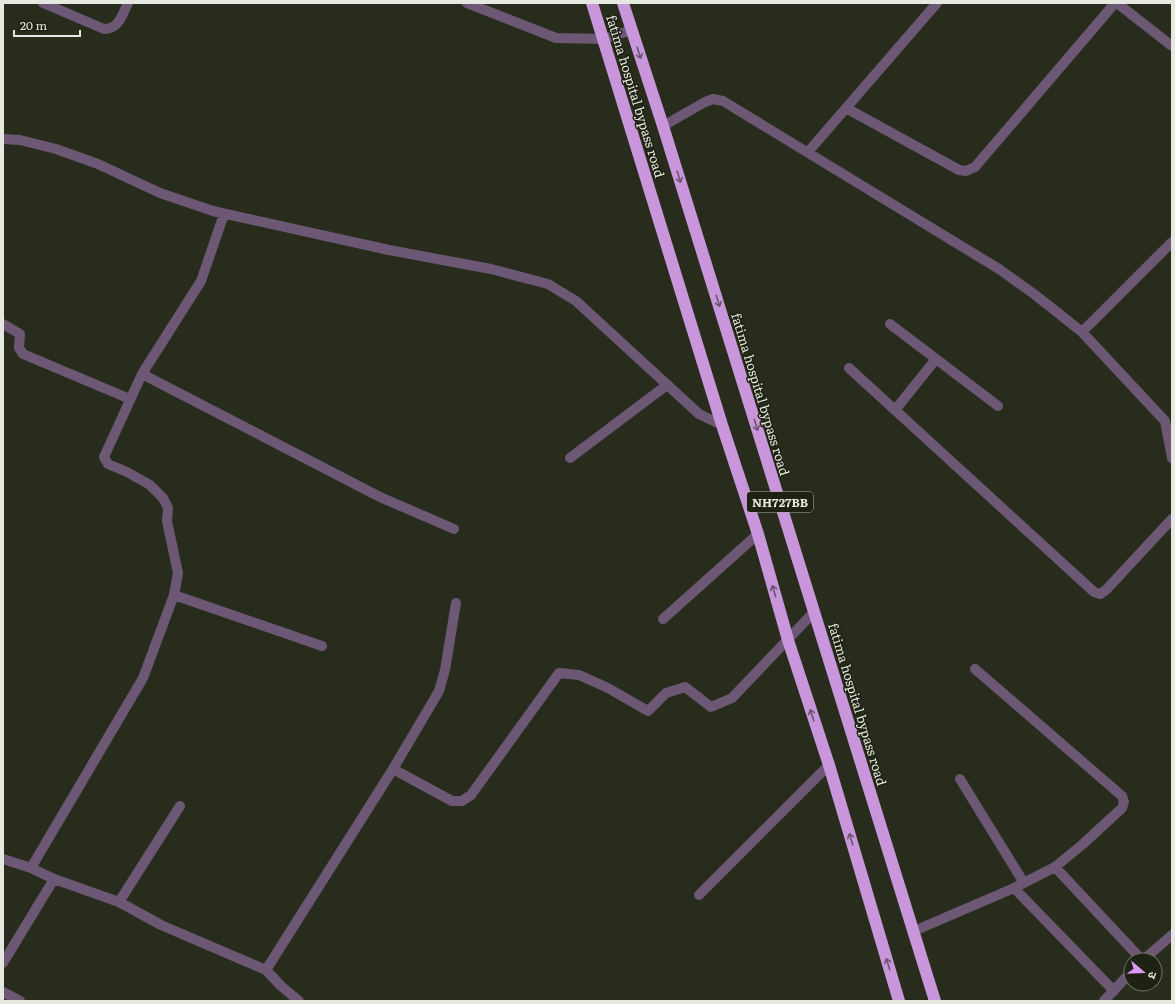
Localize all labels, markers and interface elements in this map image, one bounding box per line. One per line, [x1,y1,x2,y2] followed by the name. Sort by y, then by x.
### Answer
[14,12,80,38] scale bar
[602,12,670,180] street label: fatima hospital bypass road
[20,16,47,34] text: 20 m
[636,47,644,59] one-way arrow
[676,171,683,184] one-way arrow
[715,295,722,308] one-way arrow
[727,310,795,478] street label: fatima hospital bypass road
[753,419,761,431] one-way arrow
[747,492,813,512] road number: NH727BB
[770,584,777,597] one-way arrow
[824,620,892,788] street label: fatima hospital bypass road
[808,709,816,721] one-way arrow
[847,833,854,846] one-way arrow
[1123,952,1163,992] north arrow
[884,957,891,970] one-way arrow
[1145,970,1162,982] text: उ

